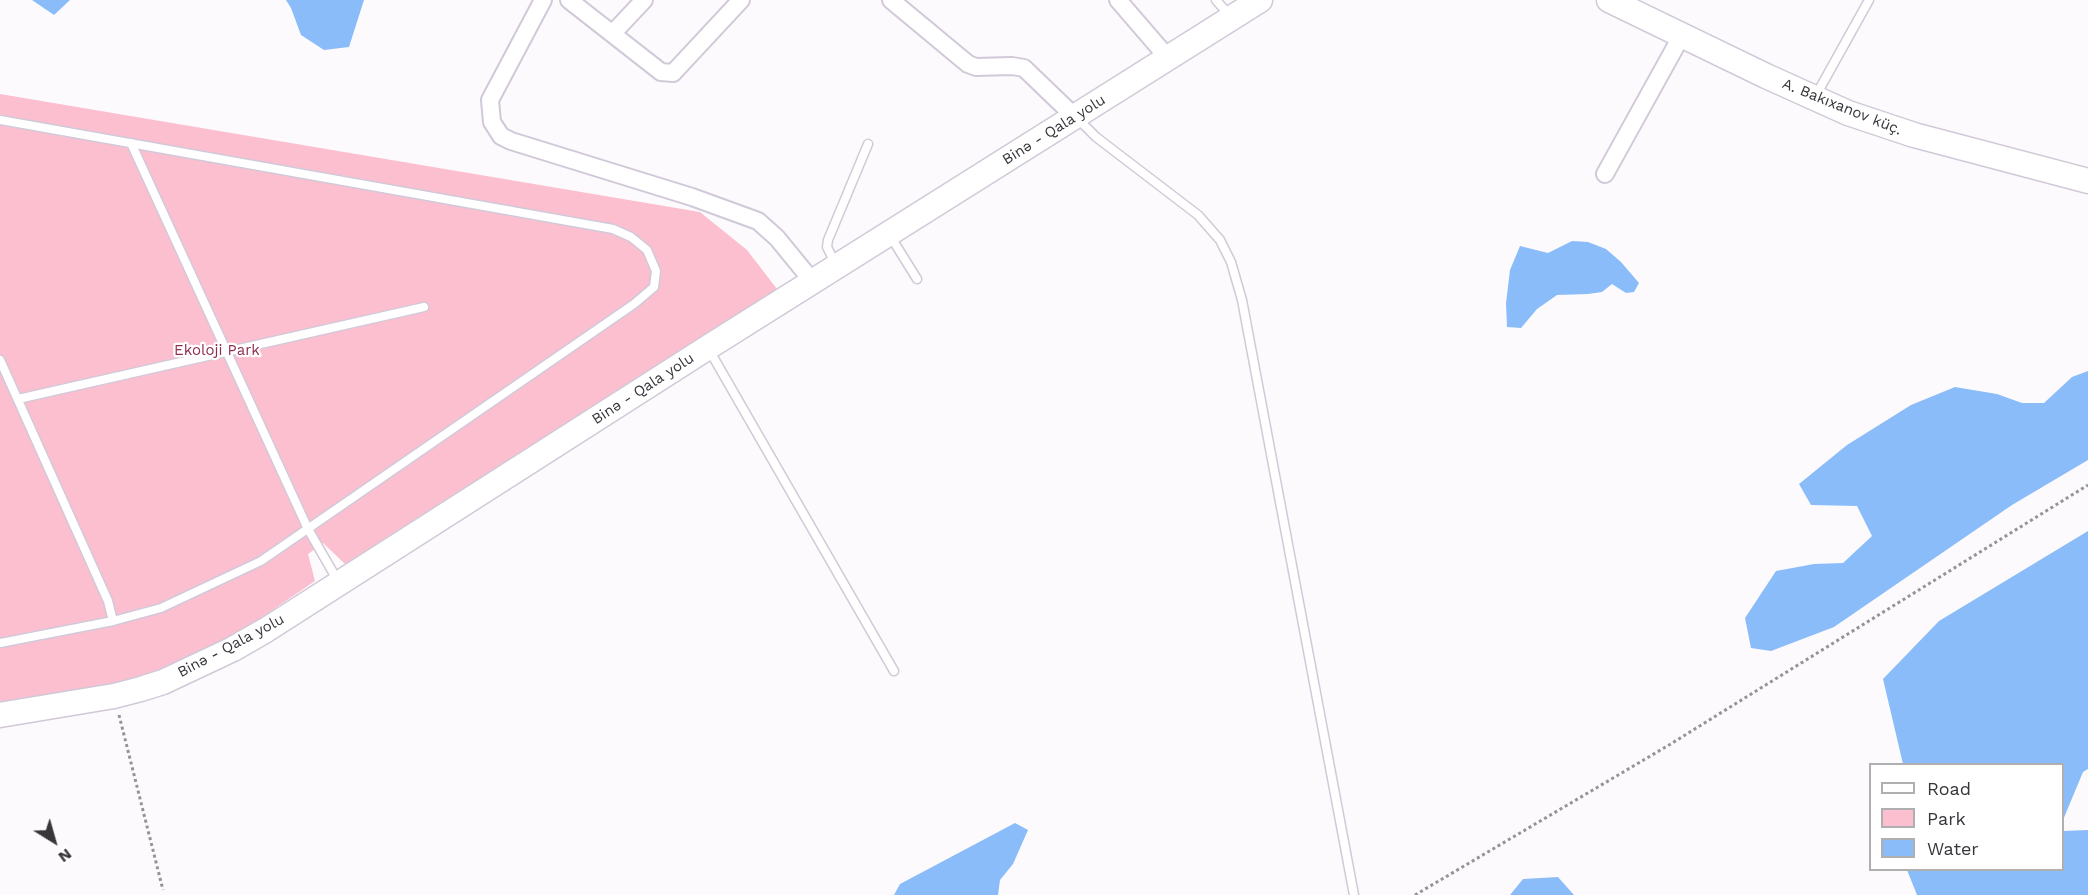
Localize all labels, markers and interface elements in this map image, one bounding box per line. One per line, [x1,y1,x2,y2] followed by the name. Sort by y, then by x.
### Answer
[1779,75,1905,139] street label: A. Bakıxanov küç.
[999,91,1109,169] street label: Binə - Qala yolu
[174,342,260,360] park label: Ekoloji Park
[589,349,697,429] street label: Binə - Qala yolu
[175,610,287,682] street label: Binə - Qala yolu
[1869,763,2064,871] legend
[1927,778,1971,799] text: Road
[1927,808,1966,829] text: Park
[24,811,84,871] north arrow
[1927,838,1979,859] text: Water
[55,845,76,867] text: N

